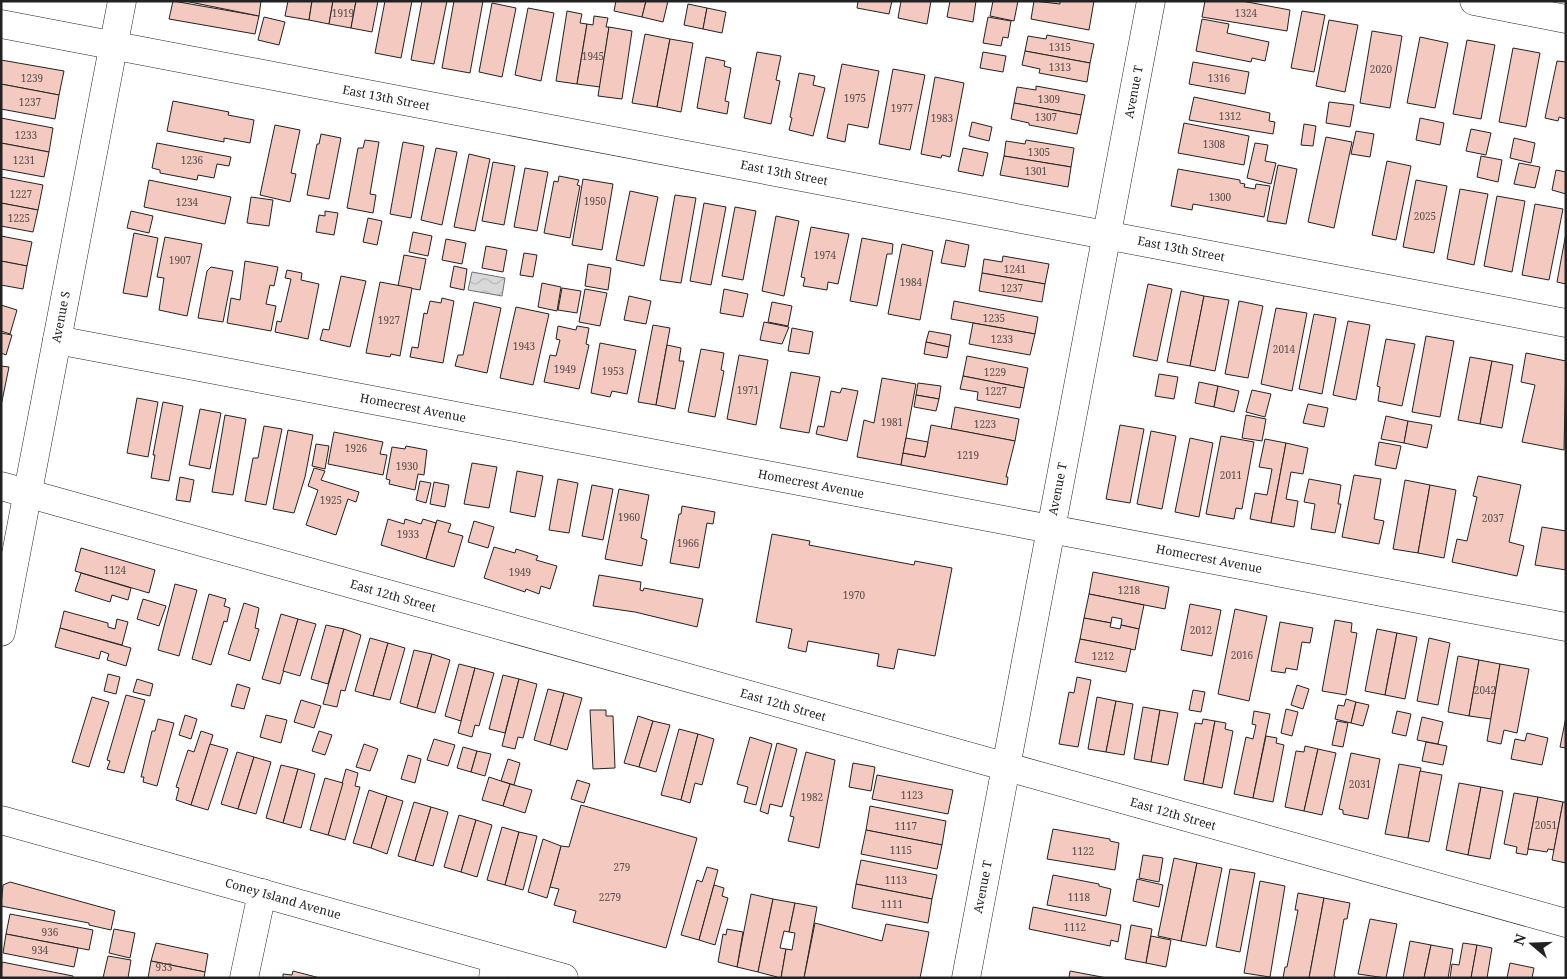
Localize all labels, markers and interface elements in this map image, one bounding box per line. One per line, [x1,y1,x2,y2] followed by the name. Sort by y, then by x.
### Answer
[332,6,354,20] house number: 1919
[1235,6,1258,20] house number: 1324
[1049,40,1071,54] house number: 1315
[582,49,604,63] house number: 1945
[1049,60,1072,74] house number: 1313
[1370,62,1393,76] house number: 2020
[1120,63,1147,120] street label: Avenue T
[21,71,43,85] house number: 1239
[1208,71,1231,85] house number: 1316
[341,81,431,114] street label: East 13th Street
[844,91,866,105] house number: 1975
[1038,92,1060,106] house number: 1309
[19,95,42,109] house number: 1237
[891,101,914,115] house number: 1977
[1219,109,1241,123] house number: 1312
[1035,110,1058,124] house number: 1307
[931,111,954,125] house number: 1983
[15,128,38,142] house number: 1233
[1203,137,1226,151] house number: 1308
[1028,145,1050,159] house number: 1305
[13,153,35,167] house number: 1231
[181,153,204,167] house number: 1236
[739,156,829,189] street label: East 13th Street
[1025,164,1047,178] house number: 1301
[10,187,33,201] house number: 1227
[1209,190,1232,204] house number: 1300
[584,194,607,208] house number: 1950
[176,195,199,209] house number: 1234
[1414,209,1436,223] house number: 2025
[8,211,30,225] house number: 1225
[1136,232,1226,265] street label: East 13th Street
[814,248,837,262] house number: 1974
[169,253,192,267] house number: 1907
[1004,262,1026,276] house number: 1241
[900,275,923,289] house number: 1984
[1001,281,1024,295] house number: 1237
[47,289,74,344] street label: Avenue S
[983,311,1005,325] house number: 1235
[378,313,401,327] house number: 1927
[991,332,1014,346] house number: 1233
[513,339,536,353] house number: 1943
[1273,342,1296,356] house number: 2014
[554,362,576,376] house number: 1949
[602,364,625,378] house number: 1953
[984,365,1006,379] house number: 1229
[737,383,759,397] house number: 1971
[985,384,1008,398] house number: 1227
[359,389,468,426] street label: Homecrest Avenue
[881,415,903,429] house number: 1981
[974,417,997,431] house number: 1223
[345,441,368,455] house number: 1926
[957,448,979,462] house number: 1219
[396,459,419,473] house number: 1930
[1044,460,1071,517] street label: Avenue T
[757,465,866,502] street label: Homecrest Avenue
[1220,468,1242,482] house number: 2011
[320,493,342,507] house number: 1925
[618,510,641,524] house number: 1960
[1482,511,1505,525] house number: 2037
[397,527,420,541] house number: 1933
[677,536,700,550] house number: 1966
[1155,540,1264,577] street label: Homecrest Avenue
[104,563,127,577] house number: 1124
[509,565,531,579] house number: 1949
[348,575,438,616] street label: East 12th Street
[1118,583,1141,597] house number: 1218
[843,588,866,602] house number: 1970
[1190,623,1212,637] house number: 2012
[1231,648,1254,662] house number: 2016
[1092,649,1114,663] house number: 1212
[1474,683,1496,697] house number: 2042
[738,684,828,725] street label: East 12th Street
[1349,777,1371,791] house number: 2031
[901,788,924,802] house number: 1123
[801,790,823,804] house number: 1982
[1128,793,1218,834] street label: East 12th Street
[1535,818,1557,832] house number: 2051
[895,819,918,833] house number: 1117
[890,843,912,857] house number: 1115
[1072,844,1094,858] house number: 1122
[969,858,996,915] street label: Avenue T
[614,860,630,874] house number: 279
[885,873,908,887] house number: 1113
[223,874,343,923] street label: Coney Island Avenue
[599,890,621,904] house number: 2279
[1068,890,1091,904] house number: 1118
[881,897,903,911] house number: 1111
[1507,919,1557,969] north arrow
[1064,920,1086,934] house number: 1112
[42,925,59,939] house number: 936
[1508,931,1530,948] text: N
[32,943,49,957] house number: 934
[156,960,173,974] house number: 933

